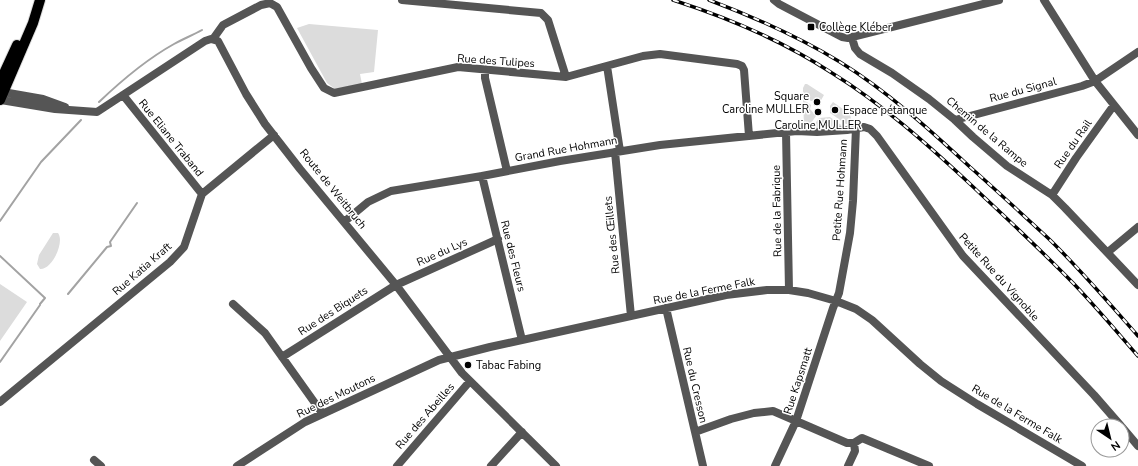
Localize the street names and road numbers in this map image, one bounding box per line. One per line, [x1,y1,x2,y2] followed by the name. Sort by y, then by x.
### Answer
[457,51,535,71] street label: Rue des Tulipes
[988,74,1059,106] street label: Rue du Signal
[943,93,1031,171] street label: Chemin de la Rampe
[135,96,207,180] street label: Rue Eliane Traband
[1051,116,1096,171] street label: Rue du Rail
[514,133,618,165] street label: Grand Rue Hohmann
[829,139,851,241] street label: Petite Rue Hohmann
[296,146,370,232] street label: Route de Weitbruch
[769,165,785,257] street label: Rue de la Fabrique
[600,195,624,275] street label: Rue des Œillets
[497,219,529,293] street label: Rue des Fleurs
[955,230,1043,324] street label: Petite Rue du Vignoble
[414,234,470,270] street label: Rue du Lys
[109,239,175,299] street label: Rue Katia Kraft
[652,274,757,308] street label: Rue de la Ferme Falk
[295,283,371,339] street label: Rue des Biquets
[679,345,711,425] street label: Rue du Cresson
[780,346,816,416] street label: Rue Kapsmatt
[294,370,378,422] street label: Rue des Moutons
[392,380,458,452] street label: Rue des Abeilles
[969,381,1066,447] street label: Rue de la Ferme Falk

